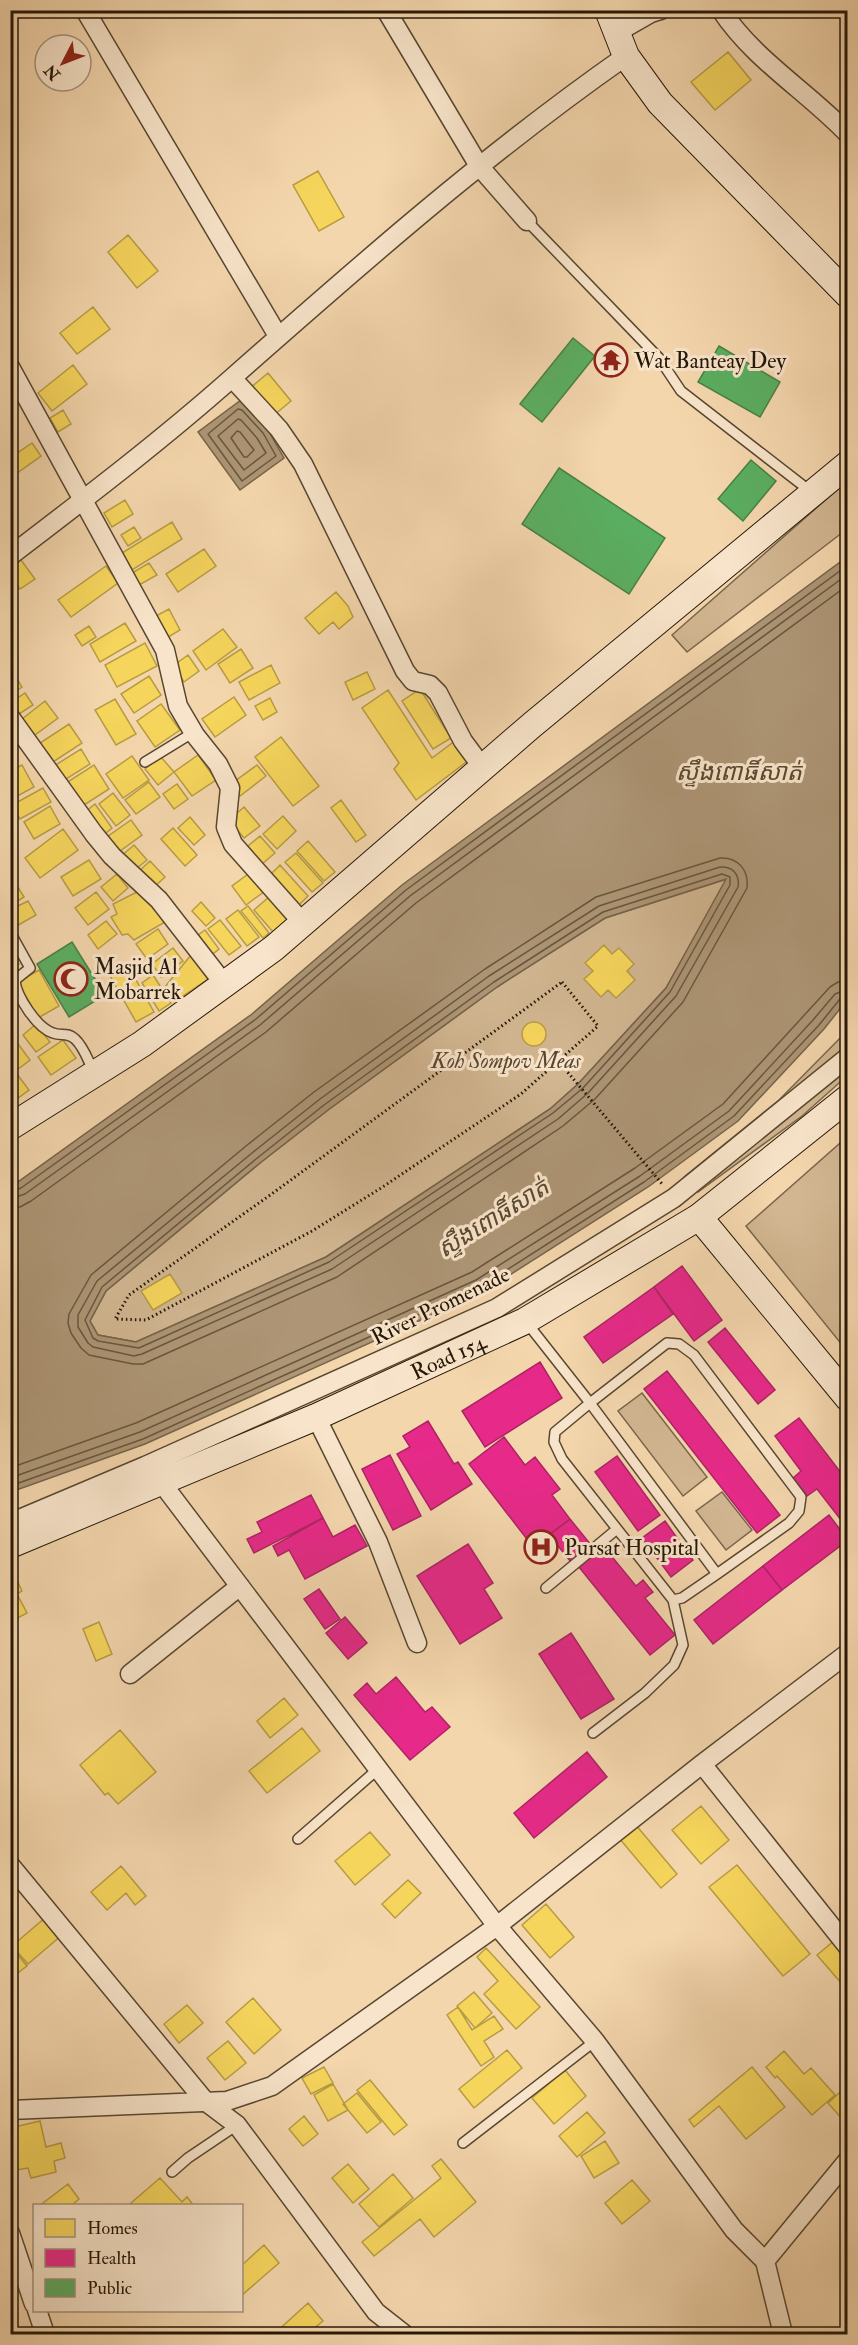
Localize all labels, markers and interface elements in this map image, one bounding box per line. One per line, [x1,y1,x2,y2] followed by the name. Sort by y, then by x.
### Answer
[33,33,93,93] north arrow
[40,60,65,85] text: N
[593,342,629,378] temple icon: Wat Banteay Dey
[633,347,787,375] place label: Wat Banteay Dey
[676,757,804,788] water label: ស្ទឹងពោធិ៍សាត់
[94,953,182,1006] place label: Masjid Al Mobarrek
[53,961,89,997] mosque icon: Masjid Al Mobarrek
[430,1047,582,1075] park label: Koh Sompov Meas
[432,1171,556,1265] water label: ស្ទឹងពោធិ៍សាត់
[367,1260,514,1352] street label: River Promenade
[407,1327,491,1387] street label: Road 154
[523,1529,559,1565] hospital icon: Pursat Hospital
[564,1534,700,1563] place label: Pursat Hospital
[33,2204,243,2312] legend
[87,2217,138,2240] text: Homes
[87,2247,137,2270] text: Health
[87,2277,132,2300] text: Public

